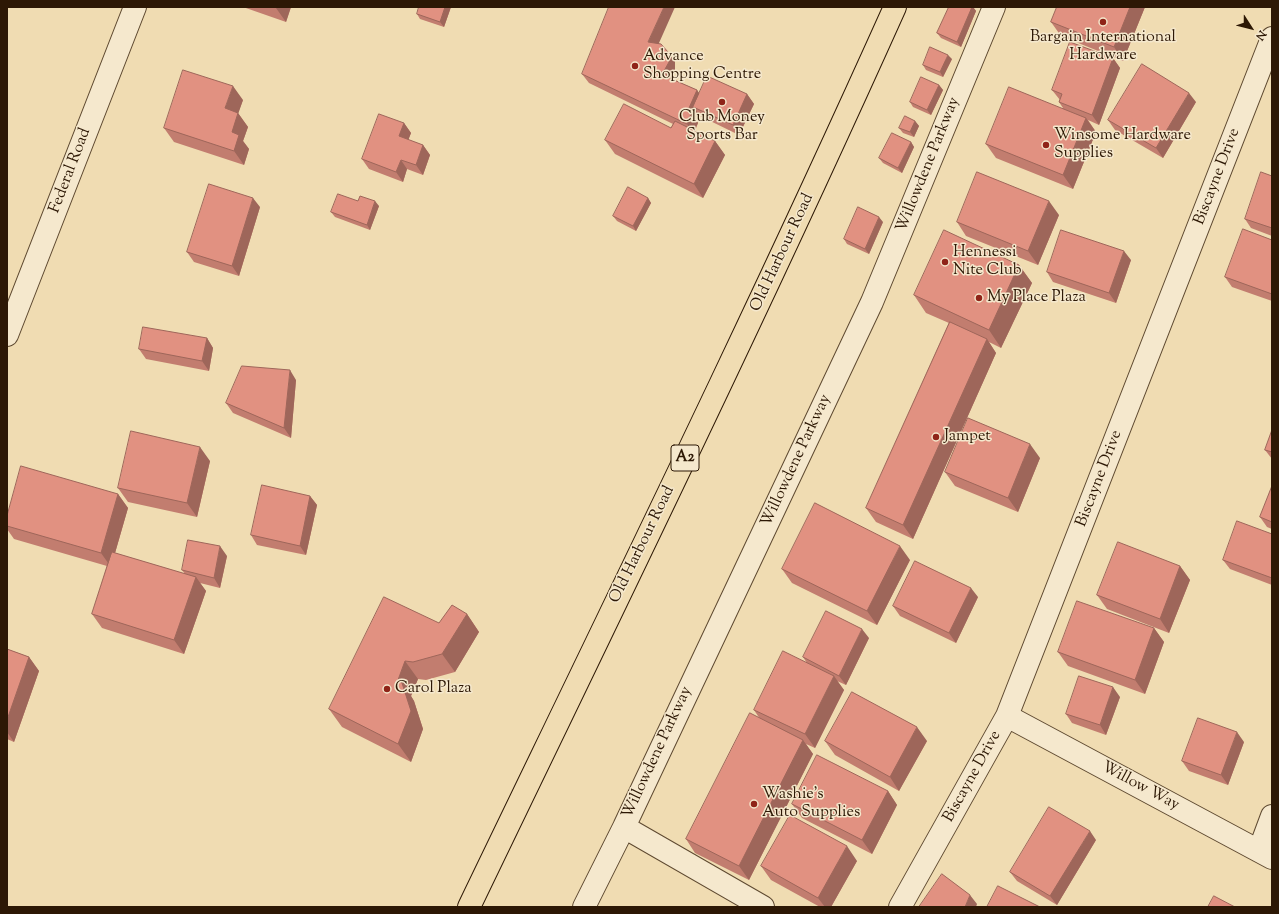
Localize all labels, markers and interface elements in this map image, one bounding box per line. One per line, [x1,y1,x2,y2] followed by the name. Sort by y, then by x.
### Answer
[1231,8,1271,48] north arrow
[1098,17,1108,27] marker: Bargain International Hardware
[1252,27,1270,43] text: N
[1030,28,1176,66] place label: Bargain International Hardware
[643,47,761,85] place label: Advance Shopping Centre
[630,61,640,71] marker: Advance Shopping Centre
[893,95,965,235] street label: Willowdene Parkway
[717,97,727,107] marker: Club Money Sports Bar
[679,108,765,146] place label: Club Money Sports Bar
[46,126,96,216] street label: Federal Road
[1054,126,1191,164] place label: Winsome Hardware Supplies
[1191,126,1245,228] street label: Biscayne Drive
[1041,140,1051,150] marker: Winsome Hardware Supplies
[747,191,819,315] street label: Old Harbour Road
[953,243,1022,281] place label: Hennessi Nite Club
[940,257,950,267] marker: Hennessi Nite Club
[987,288,1086,308] place label: My Place Plaza
[974,293,984,303] marker: My Place Plaza
[758,392,836,530] street label: Willowdene Parkway
[944,427,991,447] place label: Jampet
[1073,428,1127,530] street label: Biscayne Drive
[931,432,941,442] marker: Jampet
[671,445,699,471] road number: A2
[606,483,680,607] street label: Old Harbour Road
[395,679,472,699] place label: Carol Plaza
[382,684,392,694] marker: Carol Plaza
[619,684,697,822] street label: Willowdene Parkway
[940,728,1006,826] street label: Biscayne Drive
[1098,758,1182,816] street label: Willow Way
[762,785,860,823] place label: Washie's Auto Supplies
[749,799,759,809] marker: Washie's Auto Supplies

